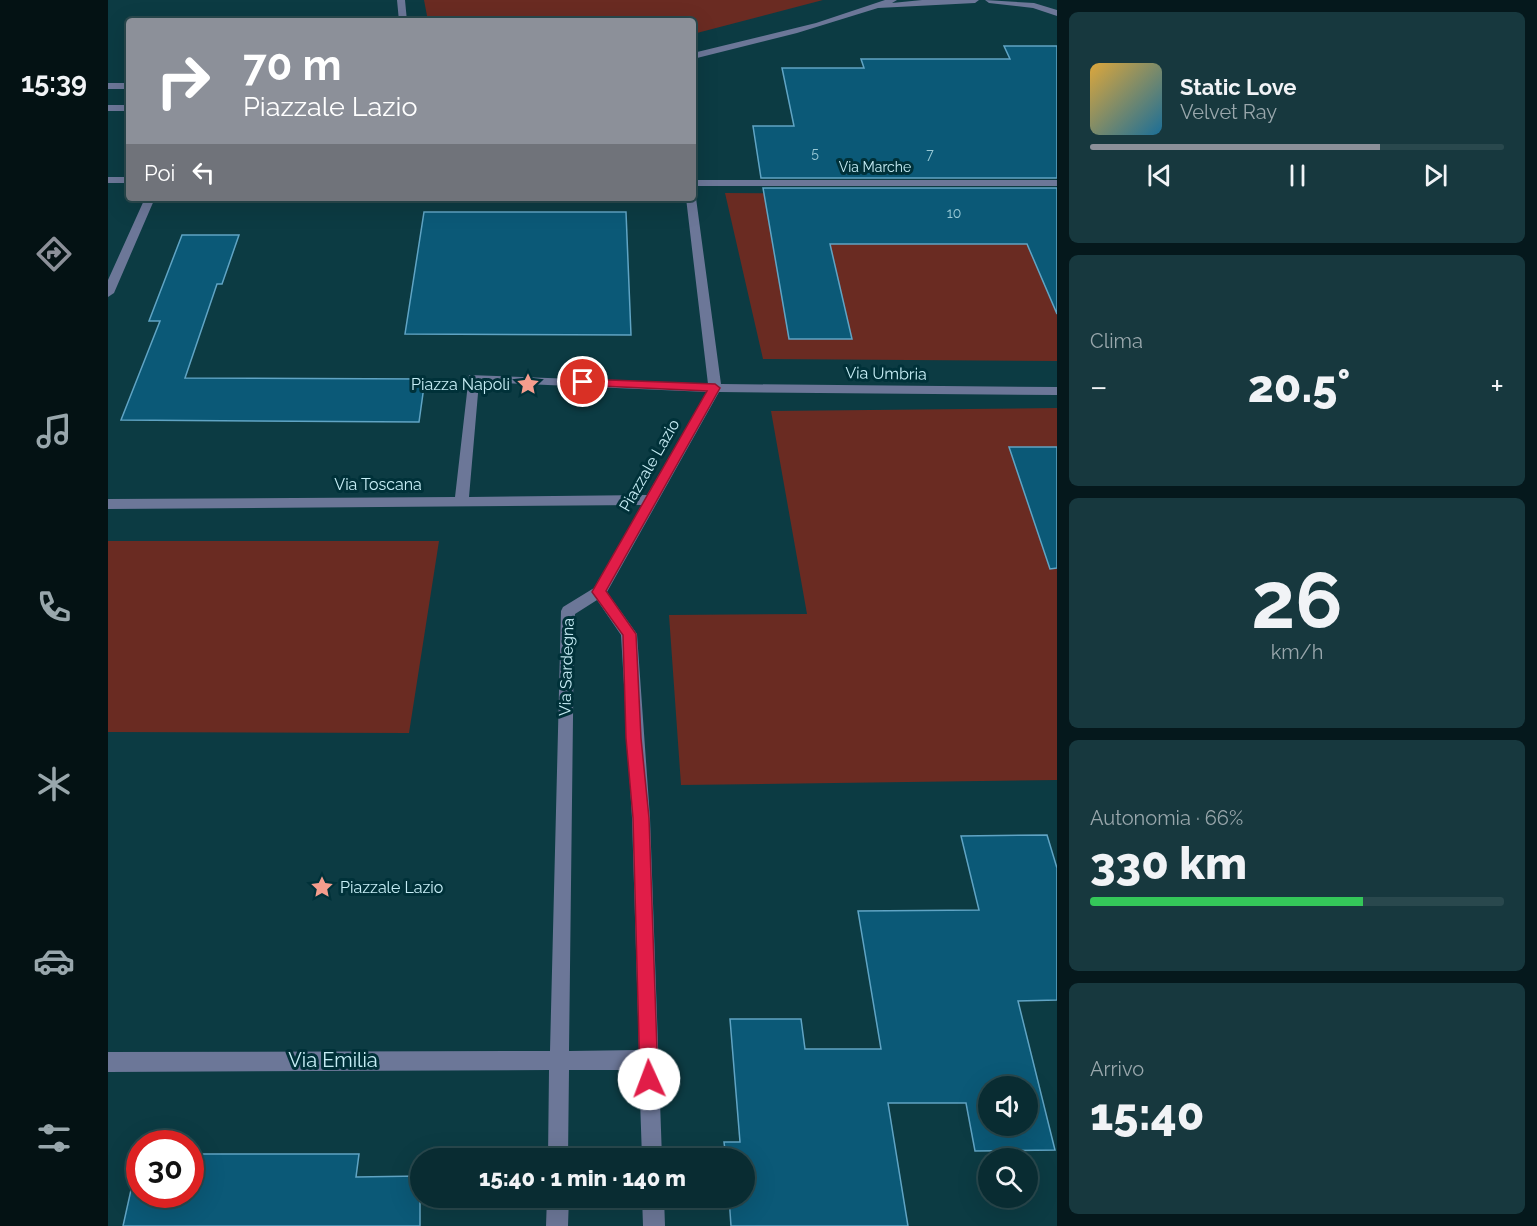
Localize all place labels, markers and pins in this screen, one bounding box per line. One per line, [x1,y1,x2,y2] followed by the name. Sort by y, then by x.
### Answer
[557,356,608,407] pin
[515,371,541,397] place icon: Piazza Napoli
[411,375,510,394] place label: Piazza Napoli
[309,874,335,900] place icon: Piazzale Lazio
[340,878,443,897] place label: Piazzale Lazio

